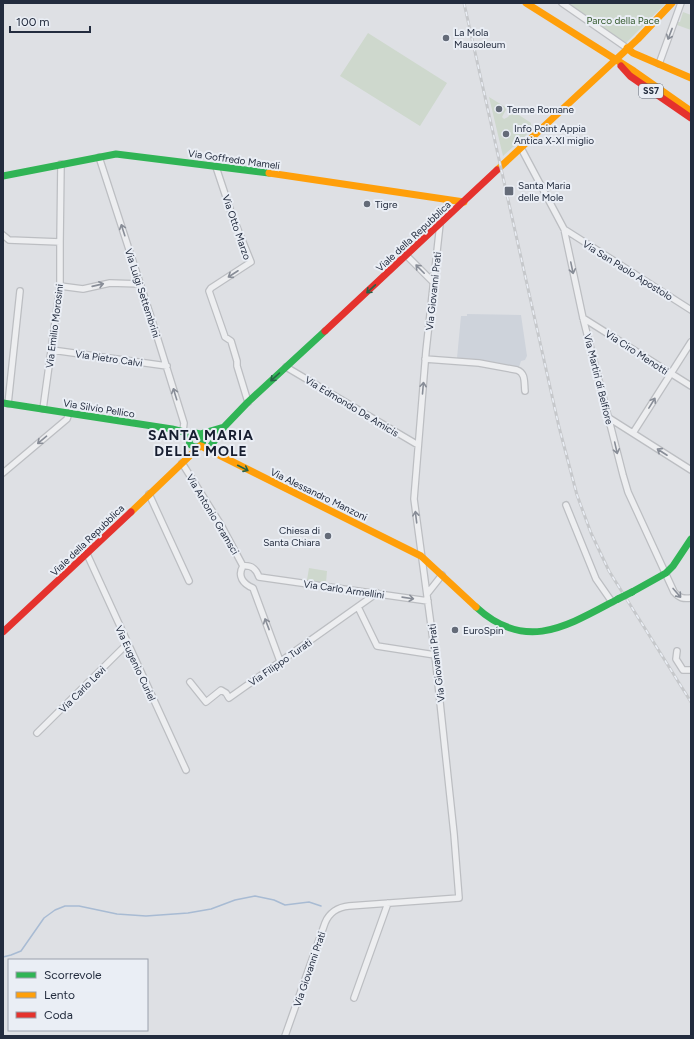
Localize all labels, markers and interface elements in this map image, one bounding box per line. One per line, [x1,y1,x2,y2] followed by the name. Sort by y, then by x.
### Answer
[10,8,90,34] scale bar
[587,14,660,27] park label: Parco della Pace
[16,15,50,29] text: 100 m
[454,26,505,51] place label: La Mola Mausoleum
[666,27,674,39] one-way arrow
[441,33,451,43] marker: La Mola Mausoleum
[639,84,663,98] road number: SS7
[507,103,574,116] place label: Terme Romane
[494,104,504,114] marker: Terme Romane
[514,122,594,147] place label: Info Point Appia Antica X-XI miglio
[501,129,511,139] marker: Info Point Appia Antica X-XI miglio
[187,147,281,172] street label: Via Goffredo Mameli
[518,179,571,204] place label: Santa Maria delle Mole
[503,185,515,197] marker: Santa Maria delle Mole
[219,193,254,262] street label: Via Otto Marzo
[373,198,454,274] street label: Viale della Repubblica
[375,198,398,211] place label: Tigre
[362,199,372,209] marker: Tigre
[118,224,126,236] one-way arrow
[580,237,675,304] street label: Via San Paolo Apostolo
[122,247,163,339] street label: Via Luigi Settembrini
[423,251,444,331] street label: Via Giovanni Prati
[569,261,577,274] one-way arrow
[415,264,425,274] one-way arrow
[227,270,239,278] one-way arrow
[91,281,104,289] one-way arrow
[43,283,66,369] street label: Via Emilio Morosini
[366,284,376,293] one-way arrow
[602,327,671,378] street label: Via Ciro Menotti
[581,332,616,426] street label: Via Martiri di Belfiore
[74,347,143,370] street label: Via Pietro Calvi
[271,372,281,381] one-way arrow
[302,373,401,440] street label: Via Edmondo De Amicis
[419,382,427,395] one-way arrow
[171,387,178,400] one-way arrow
[62,396,136,421] street label: Via Silvio Pellico
[648,398,656,409] one-way arrow
[148,427,254,460] district label: SANTA MARIA DELLE MOLE
[36,436,47,445] one-way arrow
[613,441,621,454] one-way arrow
[656,447,668,455] one-way arrow
[237,464,249,472] one-way arrow
[268,465,369,524] street label: Via Alessandro Manzoni
[183,472,242,557] street label: Via Antonio Gramsci
[48,502,127,579] street label: Viale della Repubblica
[412,511,420,524] one-way arrow
[263,524,320,549] place label: Chiesa di Santa Chiara
[323,531,333,541] marker: Chiesa di Santa Chiara
[303,577,385,602] street label: Via Carlo Armellini
[673,588,682,598] one-way arrow
[401,594,414,602] one-way arrow
[262,619,270,631] one-way arrow
[112,623,159,703] street label: Via Eugenio Curiel
[425,623,448,703] street label: Via Giovanni Prati
[463,624,504,637] place label: EuroSpin
[450,625,460,635] marker: EuroSpin
[246,636,314,689] street label: Via Filippo Turati
[56,663,109,716] street label: Via Carlo Levi
[290,930,328,1009] street label: Via Giovanni Prati
[8,959,148,1031] legend
[44,968,102,982] text: Scorrevole
[44,988,75,1002] text: Lento
[44,1008,73,1022] text: Coda

